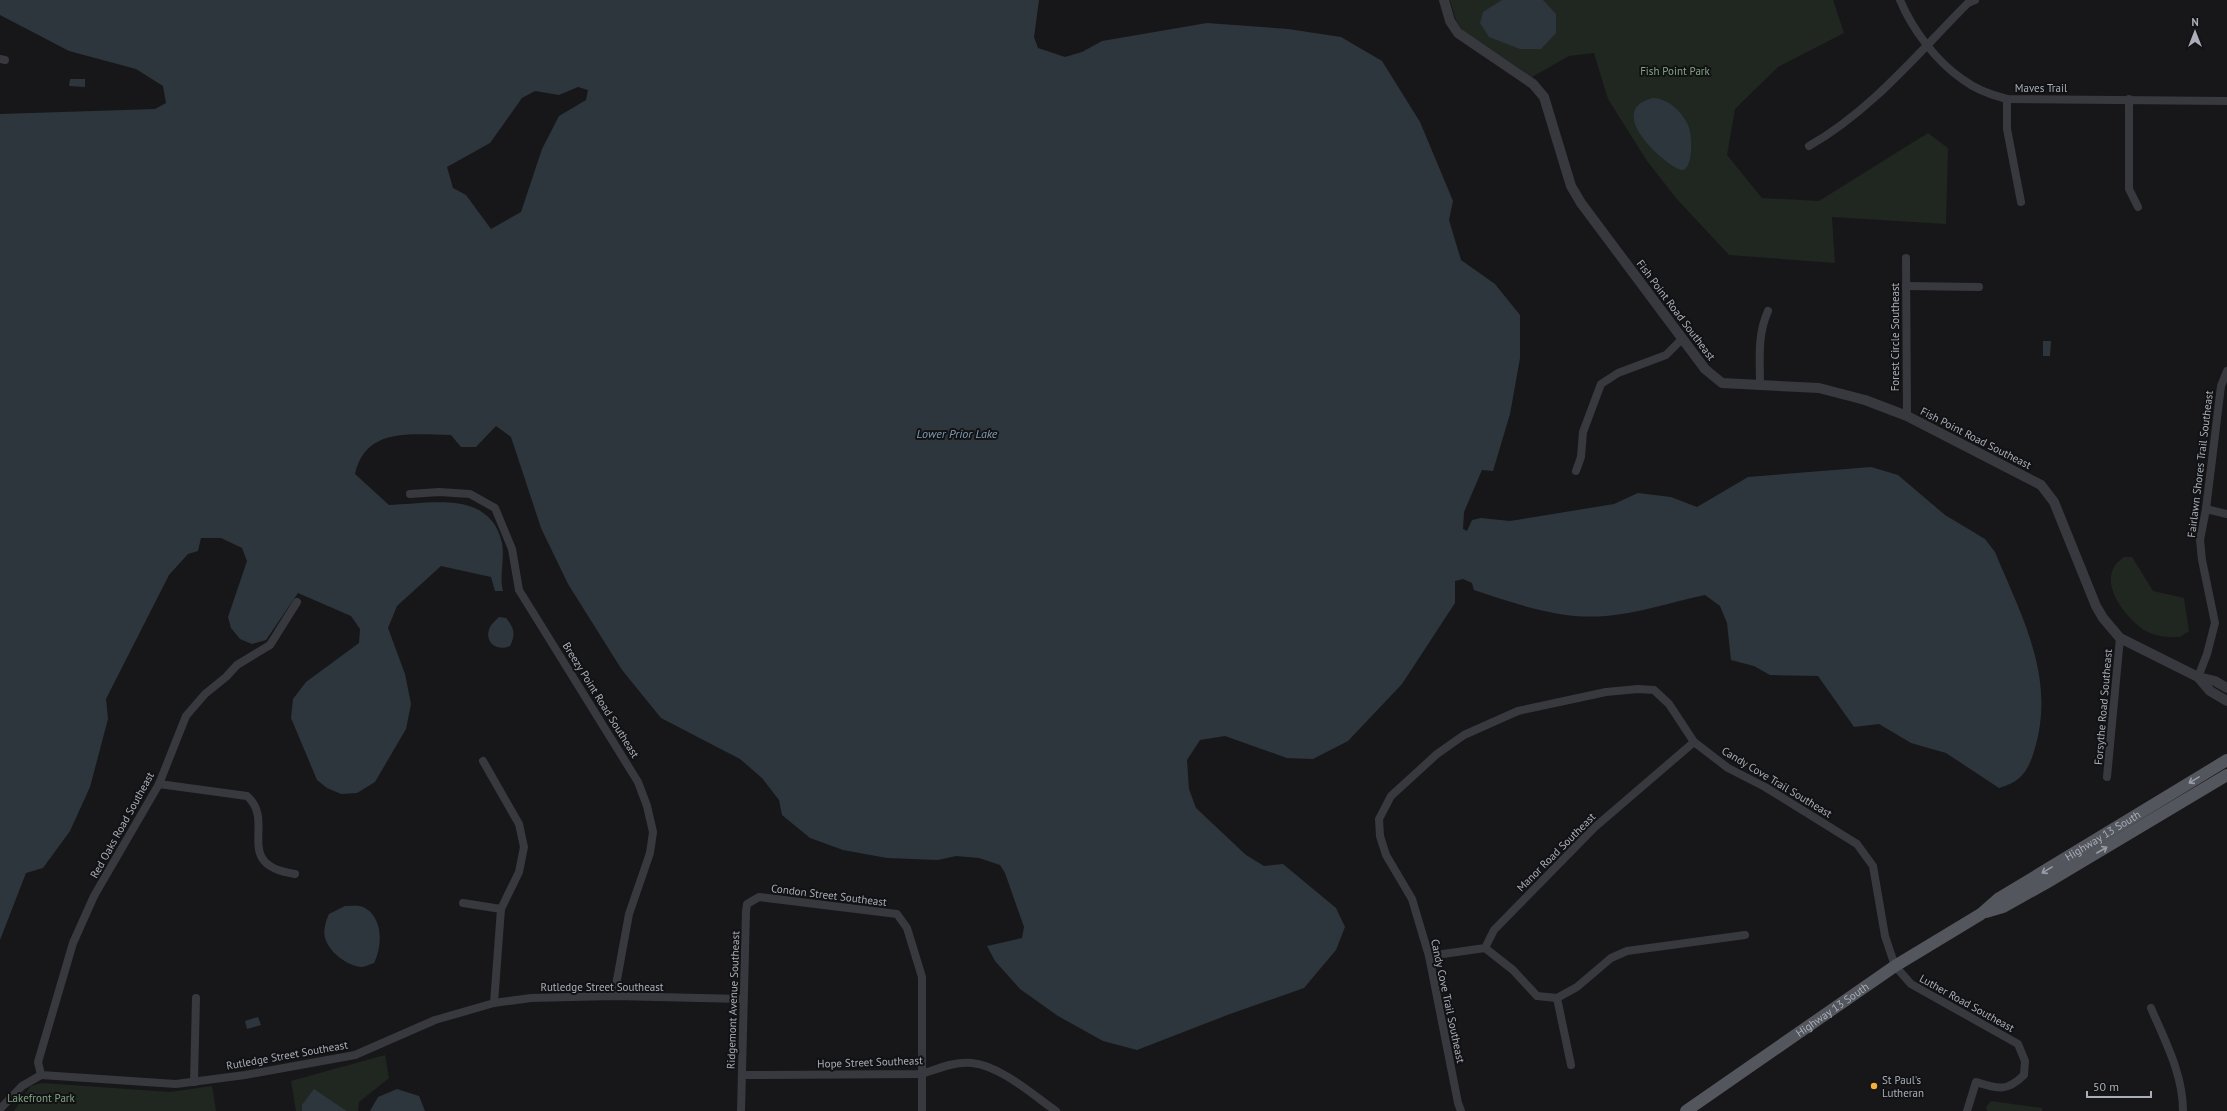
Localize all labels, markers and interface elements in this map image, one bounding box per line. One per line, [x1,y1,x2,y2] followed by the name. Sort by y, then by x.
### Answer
[2175,12,2215,52] north arrow
[2191,15,2199,29] text: N
[1640,64,1711,78] park label: Fish Point Park
[2015,81,2068,95] street label: Maves Trail
[1634,257,1719,363] street label: Fish Point Road Southeast
[1888,282,1902,391] street label: Forest Circle Southeast
[2184,389,2216,538] street label: Fairlawn Shores Trail Southeast
[1918,404,2034,472] street label: Fish Point Road Southeast
[917,426,998,441] water label: Lower Prior Lake
[560,640,643,761] street label: Breezy Point Road Southeast
[2091,648,2115,766] street label: Forsythe Road Southeast
[1719,743,1835,821] street label: Candy Cove Trail Southeast
[87,769,157,881] street label: Red Oaks Road Southeast
[2188,777,2200,785] one-way arrow
[2062,807,2143,864] street label: Highway 13 South
[1514,809,1599,894] street label: Manor Road Southeast
[2096,846,2108,854] one-way arrow
[2041,866,2053,874] one-way arrow
[770,881,888,909] street label: Condon Street Southeast
[724,930,742,1069] street label: Ridgemont Avenue Southeast
[1428,938,1468,1064] street label: Candy Cove Trail Southeast
[1917,971,2017,1035] street label: Luther Road Southeast
[1793,979,1872,1040] street label: Highway 13 South
[540,980,664,994] street label: Rutledge Street Southeast
[225,1037,349,1073] street label: Rutledge Street Southeast
[817,1053,923,1071] street label: Hope Street Southeast
[1882,1073,1924,1100] place label: St Paul's Lutheran
[2087,1073,2151,1099] scale bar
[2093,1079,2119,1094] text: 50 m
[1869,1081,1879,1091] marker: St Paul's Lutheran
[7,1091,76,1105] park label: Lakefront Park

